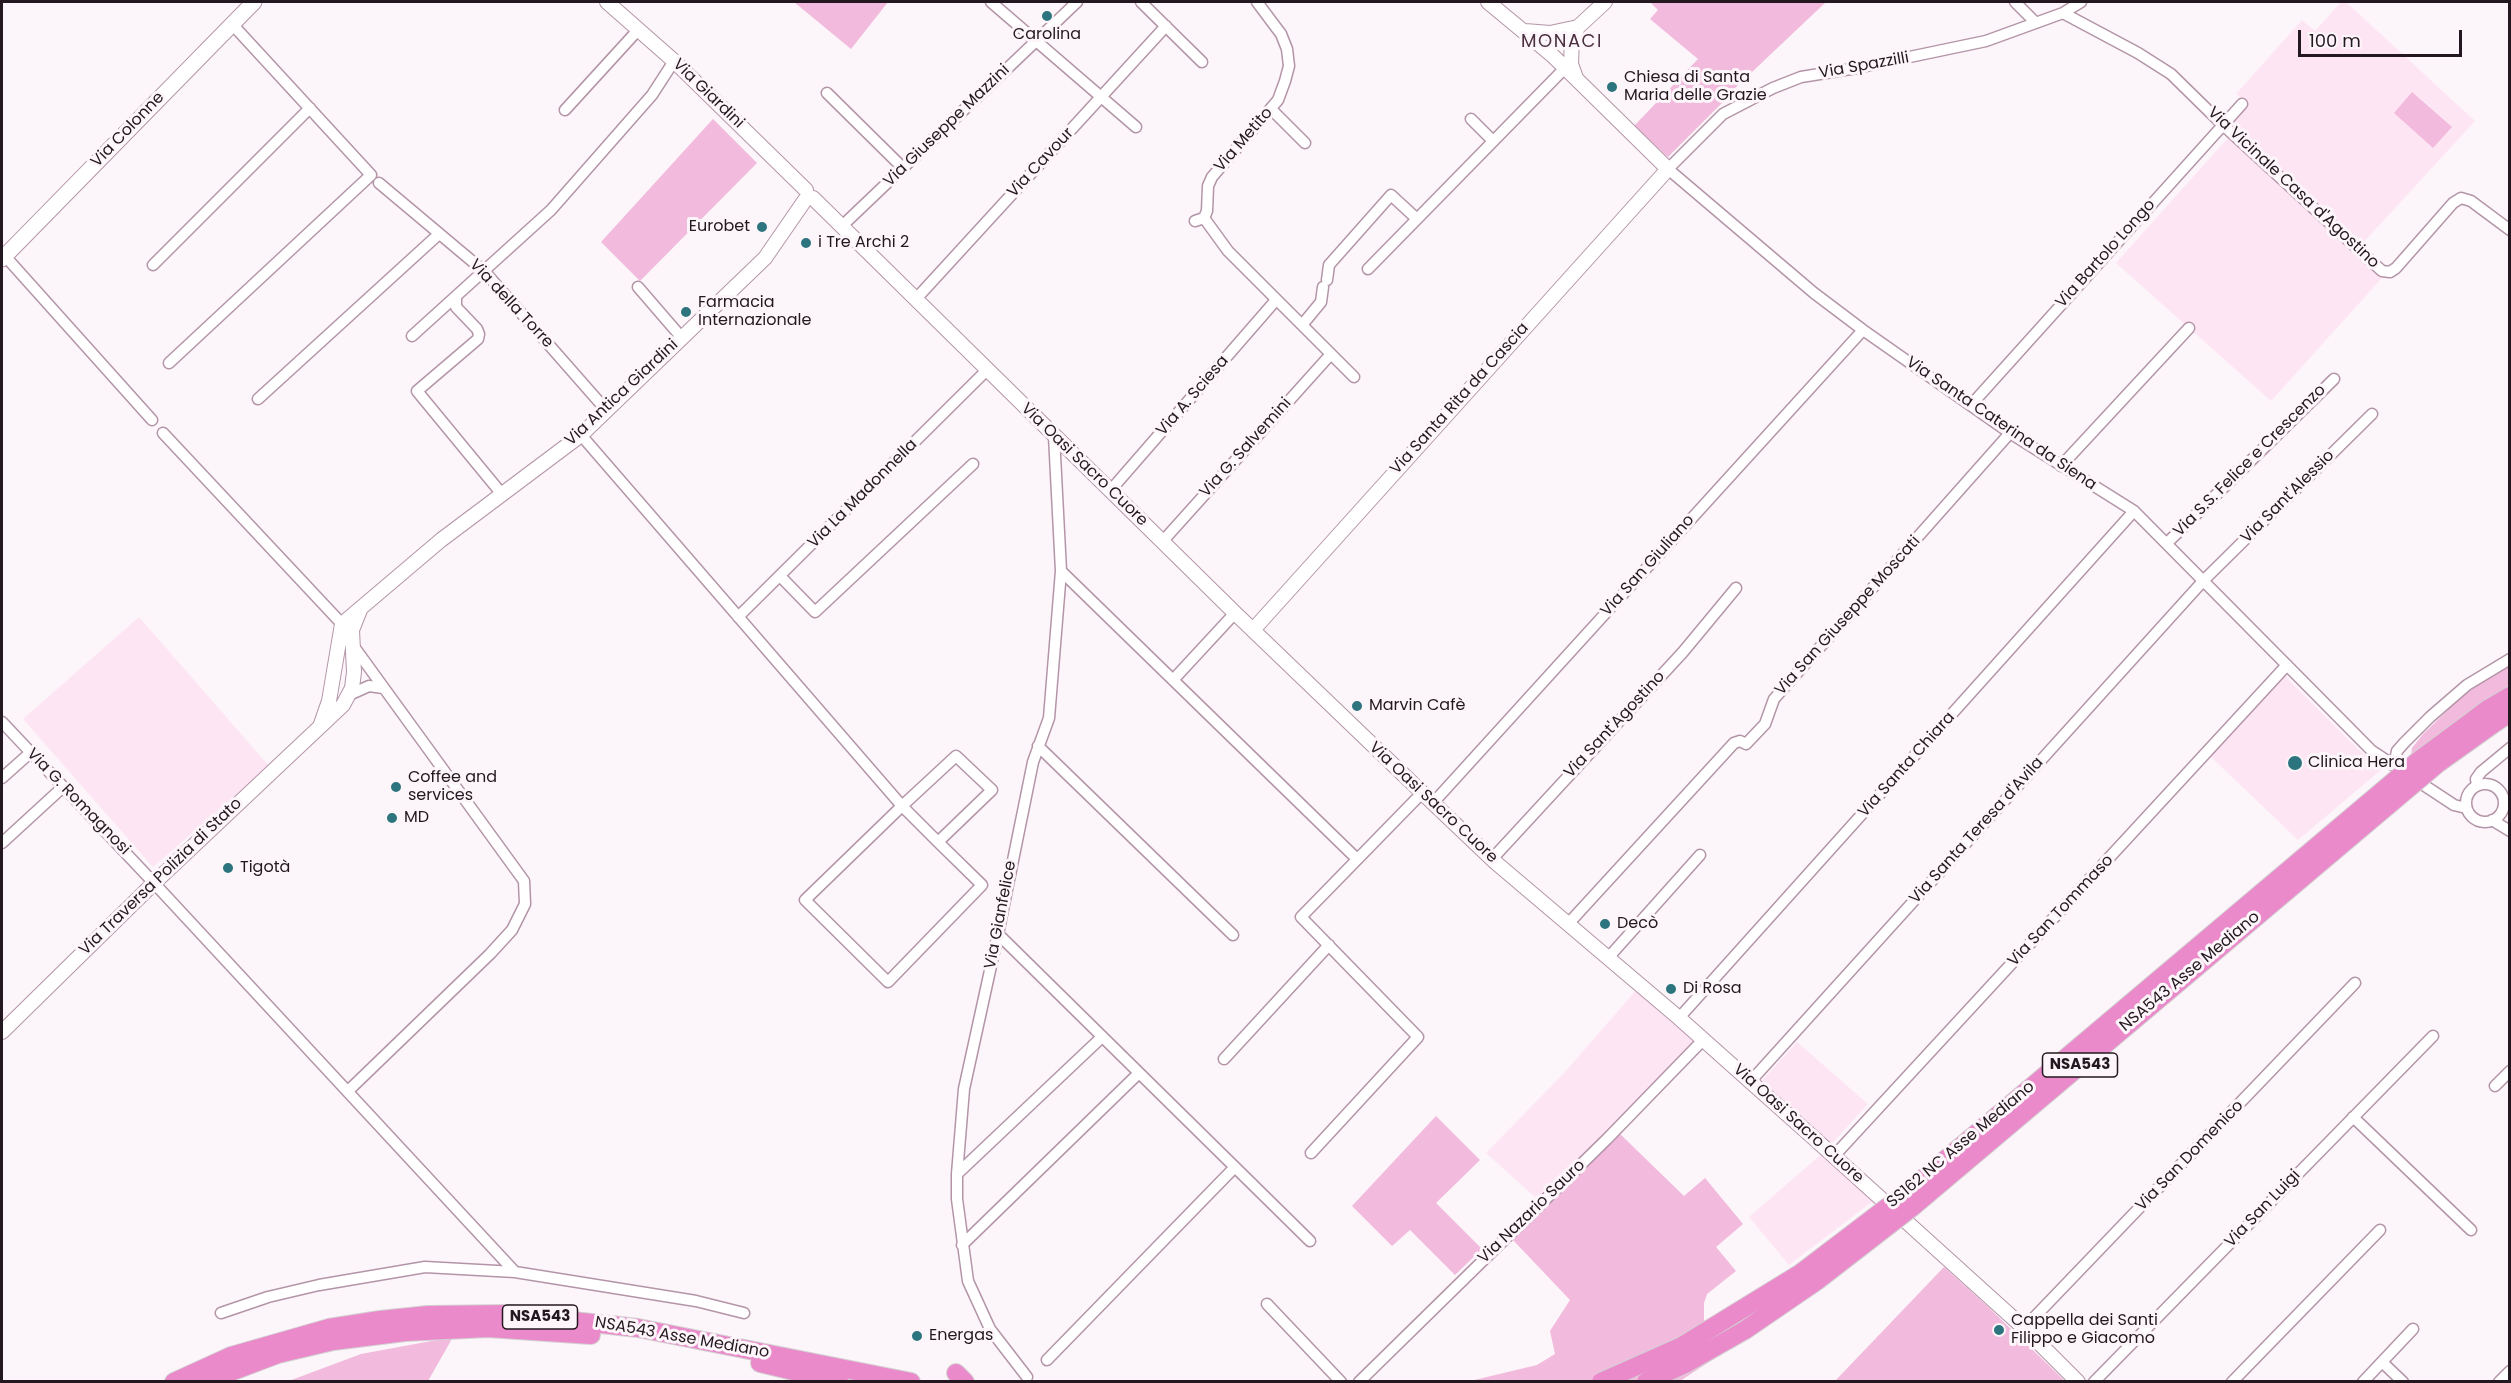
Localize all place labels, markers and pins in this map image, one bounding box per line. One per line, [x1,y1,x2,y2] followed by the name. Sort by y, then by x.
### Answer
[1040,9,1054,23] marker: Carolina
[1013,25,1081,45] place label: Carolina
[1624,68,1767,106] place label: Chiesa di Santa Maria delle Grazie
[1605,80,1619,94] marker: Chiesa di Santa Maria delle Grazie
[689,217,750,237] place label: Eurobet
[755,220,769,234] marker: Eurobet
[818,233,909,253] place label: i Tre Archi 2
[799,236,813,250] marker: i Tre Archi 2
[698,293,811,331] place label: Farmacia Internazionale
[679,305,693,319] marker: Farmacia Internazionale
[1369,696,1465,716] place label: Marvin Cafè
[1350,699,1364,713] marker: Marvin Cafè
[2308,753,2405,773] place label: Clinica Hera
[2286,754,2304,772] marker: Clinica Hera
[408,768,497,806] place label: Coffee and services
[389,780,403,794] marker: Coffee and services
[404,808,429,828] place label: MD
[385,811,399,825] marker: MD
[240,858,290,878] place label: Tigotà
[221,861,235,875] marker: Tigotà
[1617,914,1658,934] place label: Decò
[1598,917,1612,931] marker: Decò
[1683,979,1742,999] place label: Di Rosa
[1664,982,1678,996] marker: Di Rosa
[2011,1311,2158,1349] place label: Cappella dei Santi Filippo e Giacomo
[1992,1323,2006,1337] marker: Cappella dei Santi Filippo e Giacomo
[929,1326,993,1346] place label: Energas
[910,1329,924,1343] marker: Energas

